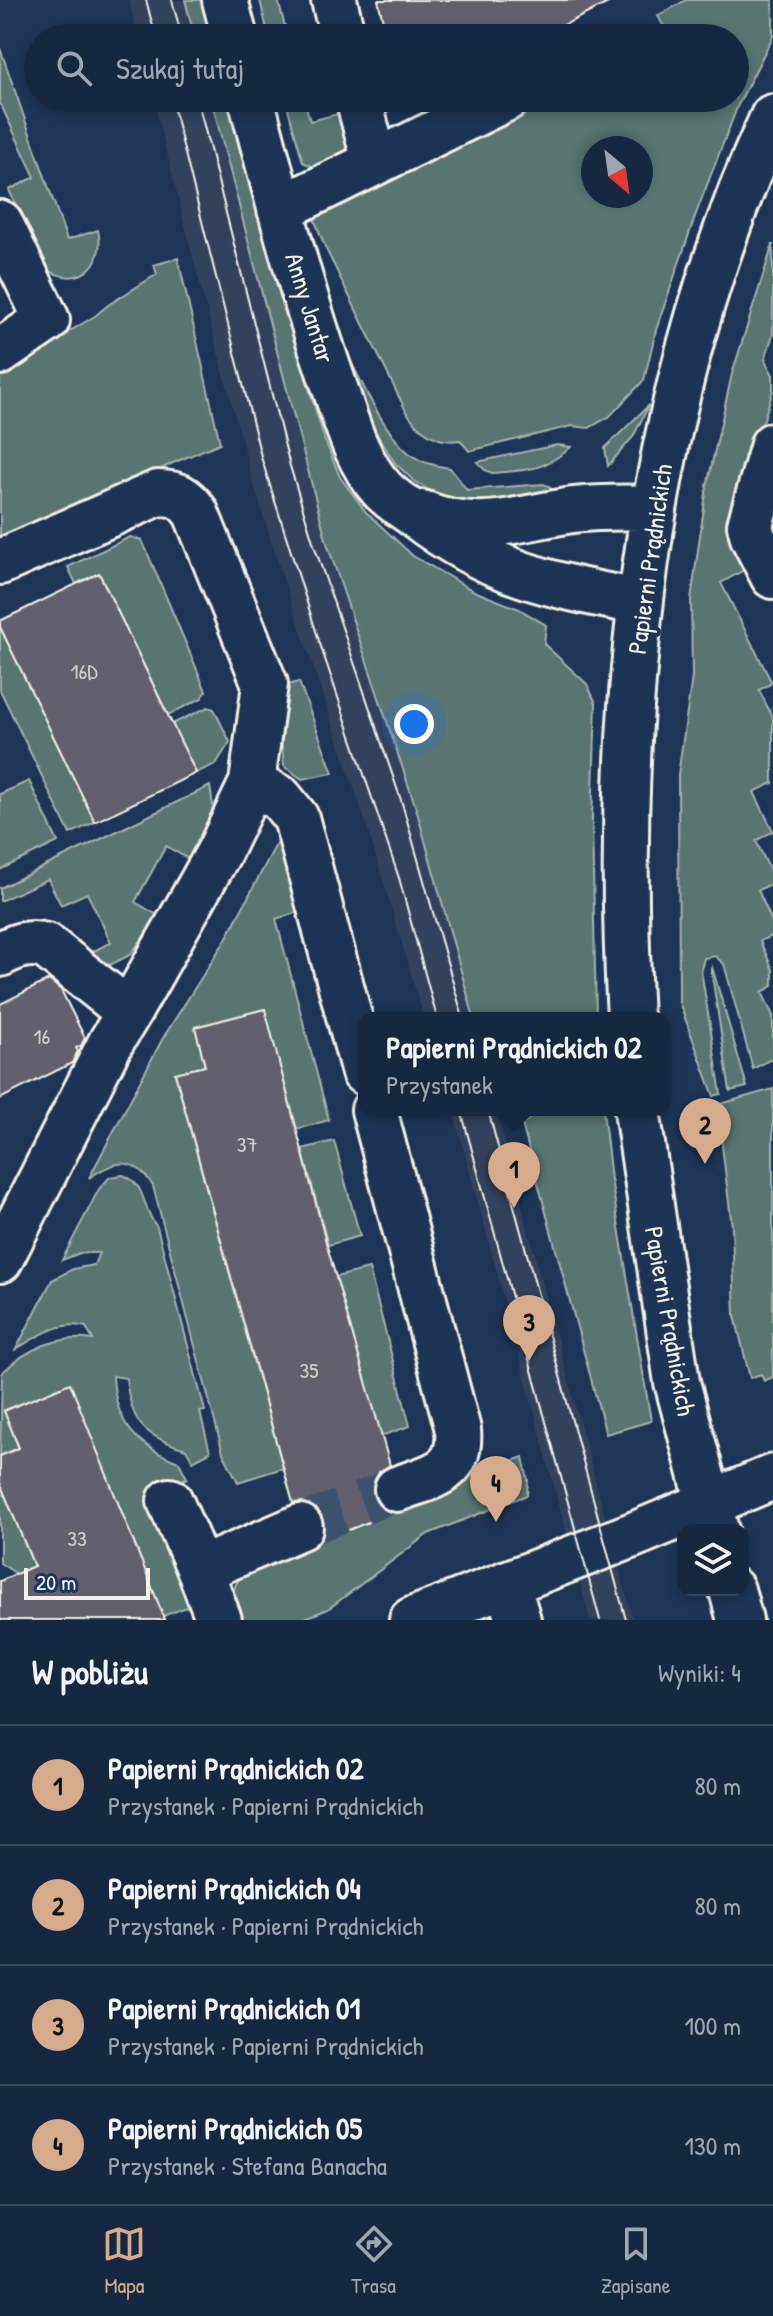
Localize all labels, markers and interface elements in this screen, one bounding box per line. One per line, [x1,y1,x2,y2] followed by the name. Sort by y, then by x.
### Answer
[24,24,749,112] search box
[52,46,96,90] icon: search
[116,48,244,88] text: Szukaj tutaj
[581,136,653,208] north arrow
[277,248,344,367] street label: Anny Jantar
[619,462,680,656] street label: Papierni Prądnickich
[70,656,98,686] house number: 16D
[394,704,434,744] your location
[358,1012,670,1116] popup
[34,1021,51,1051] house number: 16
[386,1027,642,1067] text: Papierni Prądnickich 02
[386,1067,493,1102] text: Przystanek
[679,1098,731,1164] pin: 2
[237,1129,257,1159] house number: 37
[488,1142,540,1208] pin: 1
[637,1223,704,1418] street label: Papierni Prądnickich
[503,1295,555,1361] pin: 3
[299,1355,319,1385] house number: 35
[470,1456,522,1522] pin: 4
[67,1523,87,1553] house number: 33
[677,1524,749,1596] map controls
[677,1524,749,1596] button: layers
[24,1564,150,1600] scale bar
[36,1567,76,1597] text: 20 m
[32,1649,148,1695] text: W pobliżu
[658,1655,741,1690] text: Wyniki: 4
[108,1748,364,1788] text: Papierni Prądnickich 02
[53,1768,63,1803] text: 1
[694,1768,741,1803] text: 80 m
[108,1788,424,1823] text: Przystanek · Papierni Prądnickich
[108,1868,361,1908] text: Papierni Prądnickich 04
[52,1888,64,1923] text: 2
[694,1888,741,1923] text: 80 m
[108,1908,424,1943] text: Przystanek · Papierni Prądnickich
[108,1988,360,2028] text: Papierni Prądnickich 01
[52,2008,64,2043] text: 3
[685,2008,741,2043] text: 100 m
[108,2028,424,2063] text: Przystanek · Papierni Prądnickich
[108,2108,362,2148] text: Papierni Prądnickich 05
[53,2128,63,2163] text: 4
[685,2128,741,2163] text: 130 m
[108,2148,387,2183] text: Przystanek · Stefana Banacha
[102,2222,146,2300] tab: Mapa
[351,2222,396,2300] tab: Trasa
[601,2222,671,2300] tab: Zapisane

